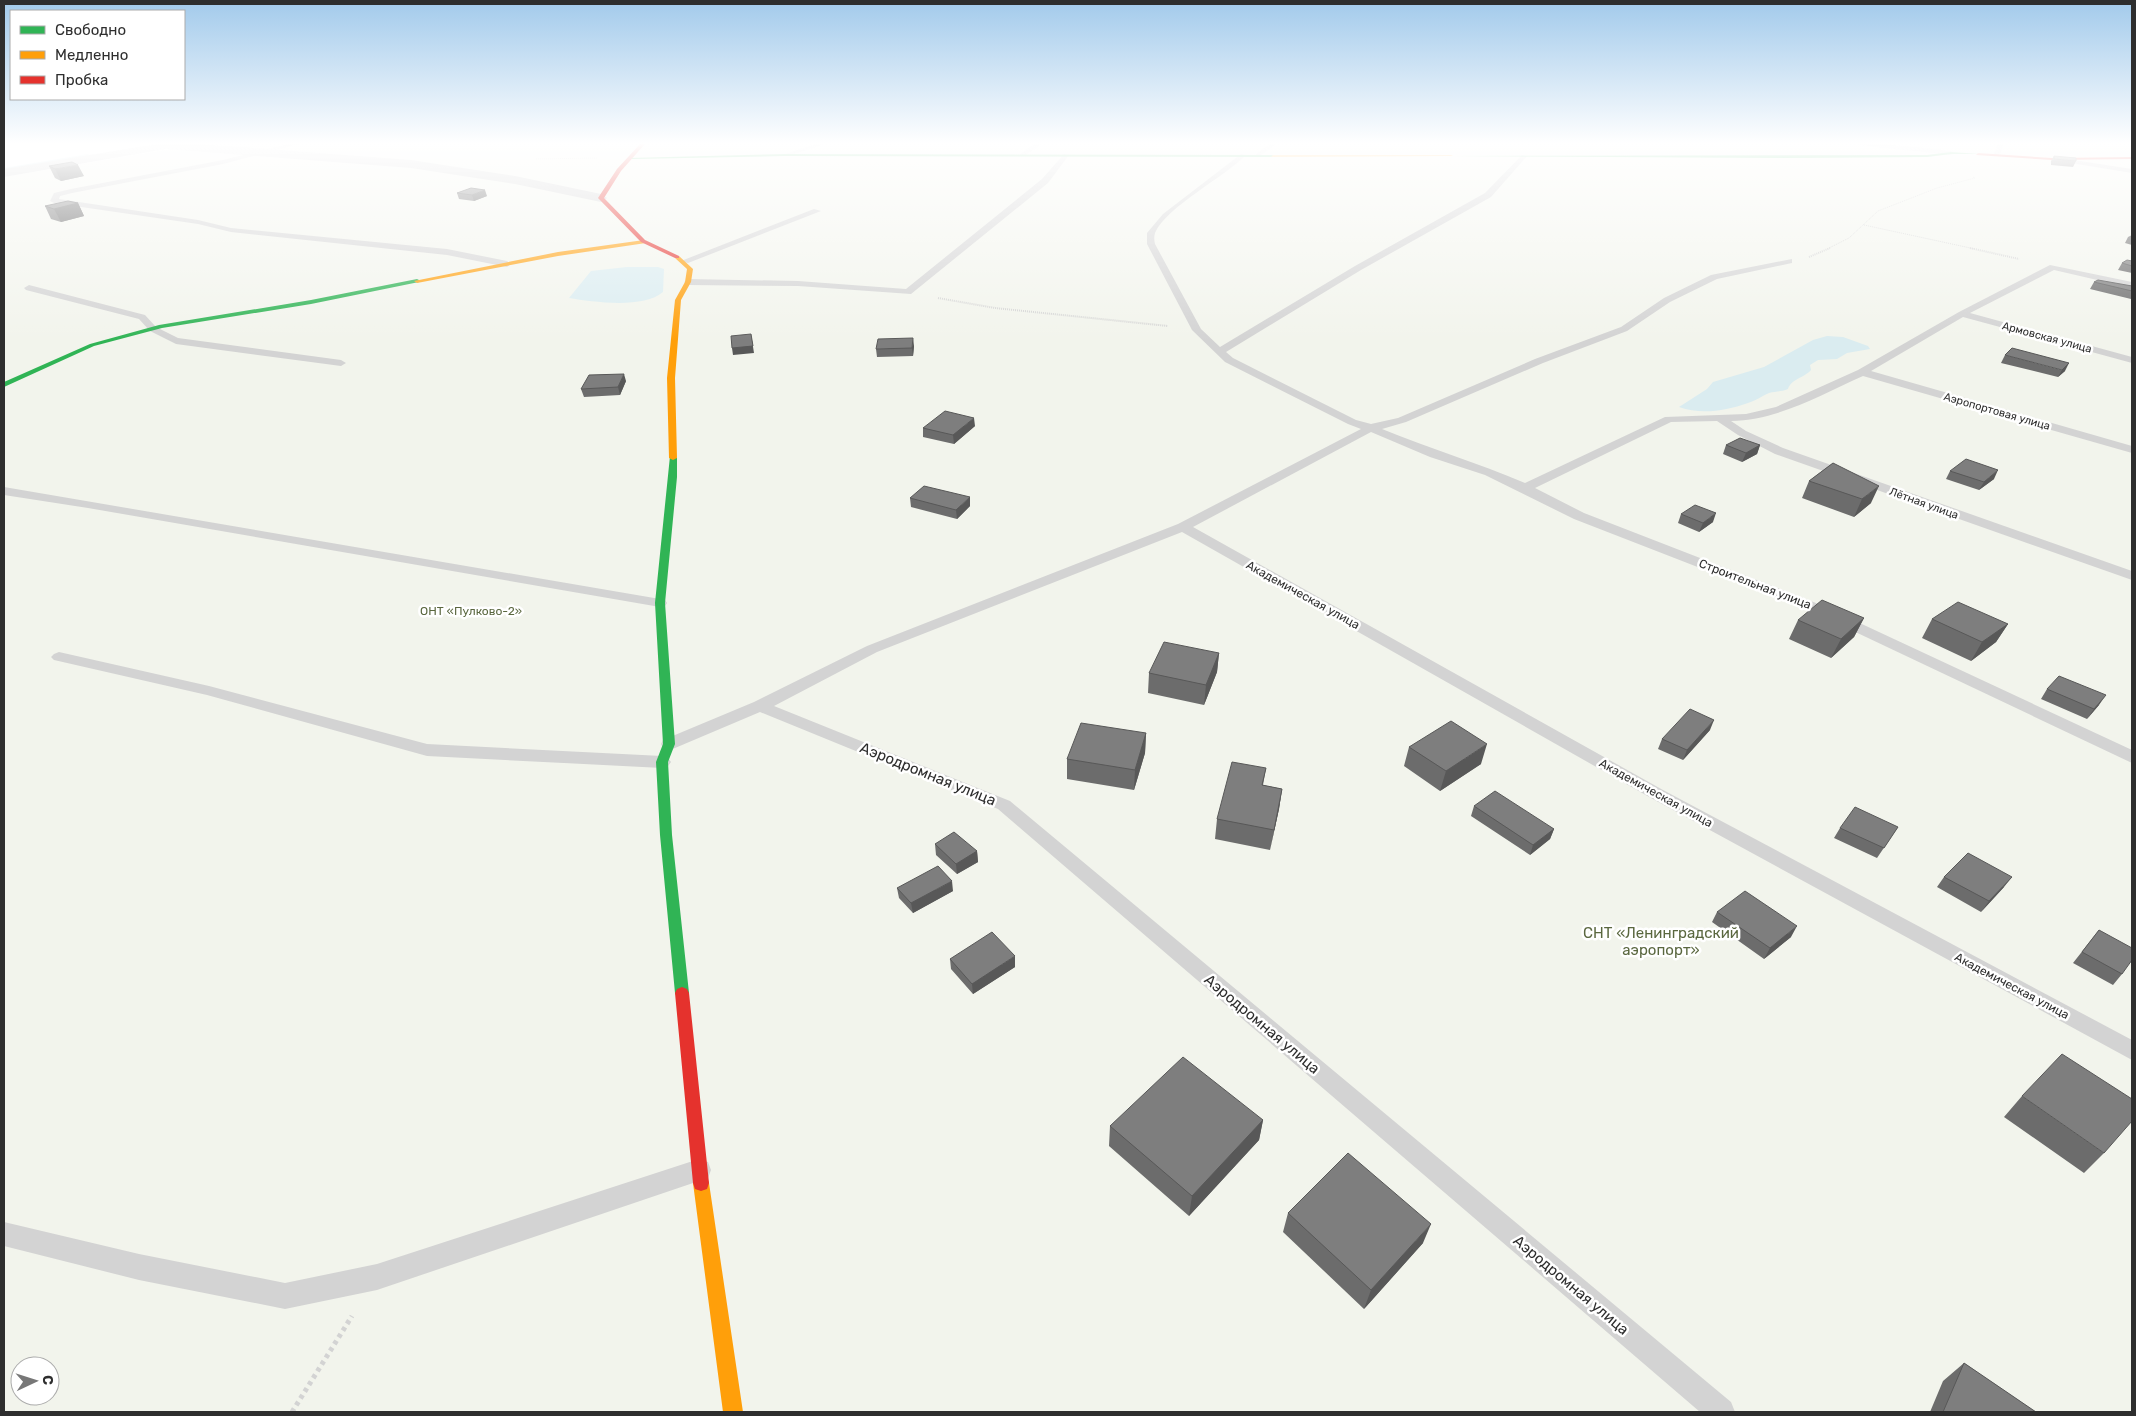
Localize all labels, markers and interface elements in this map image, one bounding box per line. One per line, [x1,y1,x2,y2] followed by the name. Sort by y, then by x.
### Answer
[10,10,185,100] legend
[55,21,126,39] text: Свободно
[55,46,128,64] text: Медленно
[55,71,108,89] text: Пробка
[2001,319,2093,356] street label: Армовская улица
[1942,390,2052,433] street label: Аэропортовая улица
[1887,485,1960,522] street label: Лётная улица
[1697,556,1813,612] street label: Строительная улица
[1244,558,1362,632] street label: Академическая улица
[420,604,522,618] park label: ОНТ «Пулково-2»
[857,738,999,810] street label: Аэродромная улица
[1597,756,1715,830] street label: Академическая улица
[1583,924,1739,959] park label: СНТ «Ленинградский аэропорт»
[1952,950,2072,1022] street label: Академическая улица
[1201,970,1323,1078] street label: Аэродромная улица
[1510,1231,1632,1339] street label: Аэродромная улица
[10,1356,60,1406] north arrow
[39,1375,56,1386] text: С

